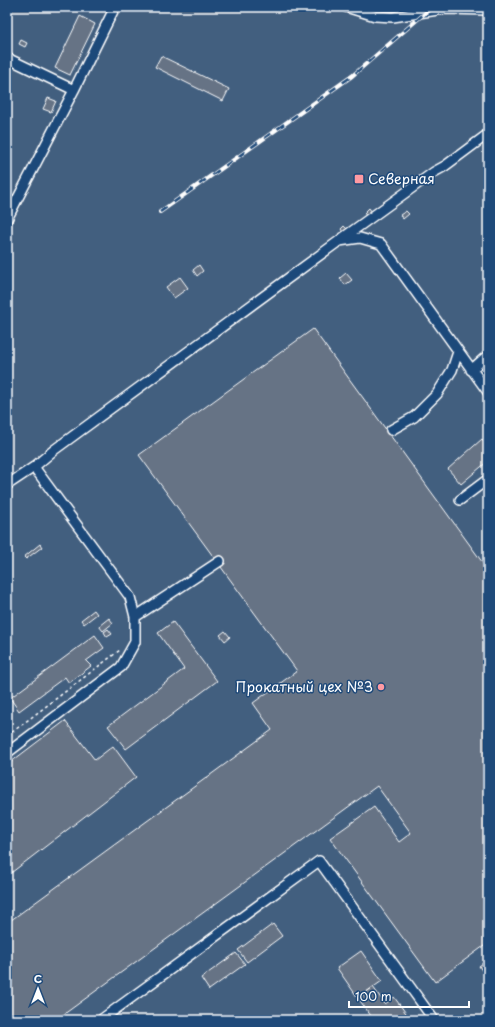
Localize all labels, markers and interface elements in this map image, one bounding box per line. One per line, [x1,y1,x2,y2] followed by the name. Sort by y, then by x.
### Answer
[368,168,435,189] place label: Северная
[353,173,365,185] marker: Северная
[235,676,373,697] place label: Прокатный цех №3
[376,682,386,692] marker: Прокатный цех №3
[18,969,58,1009] north arrow
[34,970,42,987] text: С
[349,983,469,1009] scale bar
[355,987,392,1005] text: 100 m

